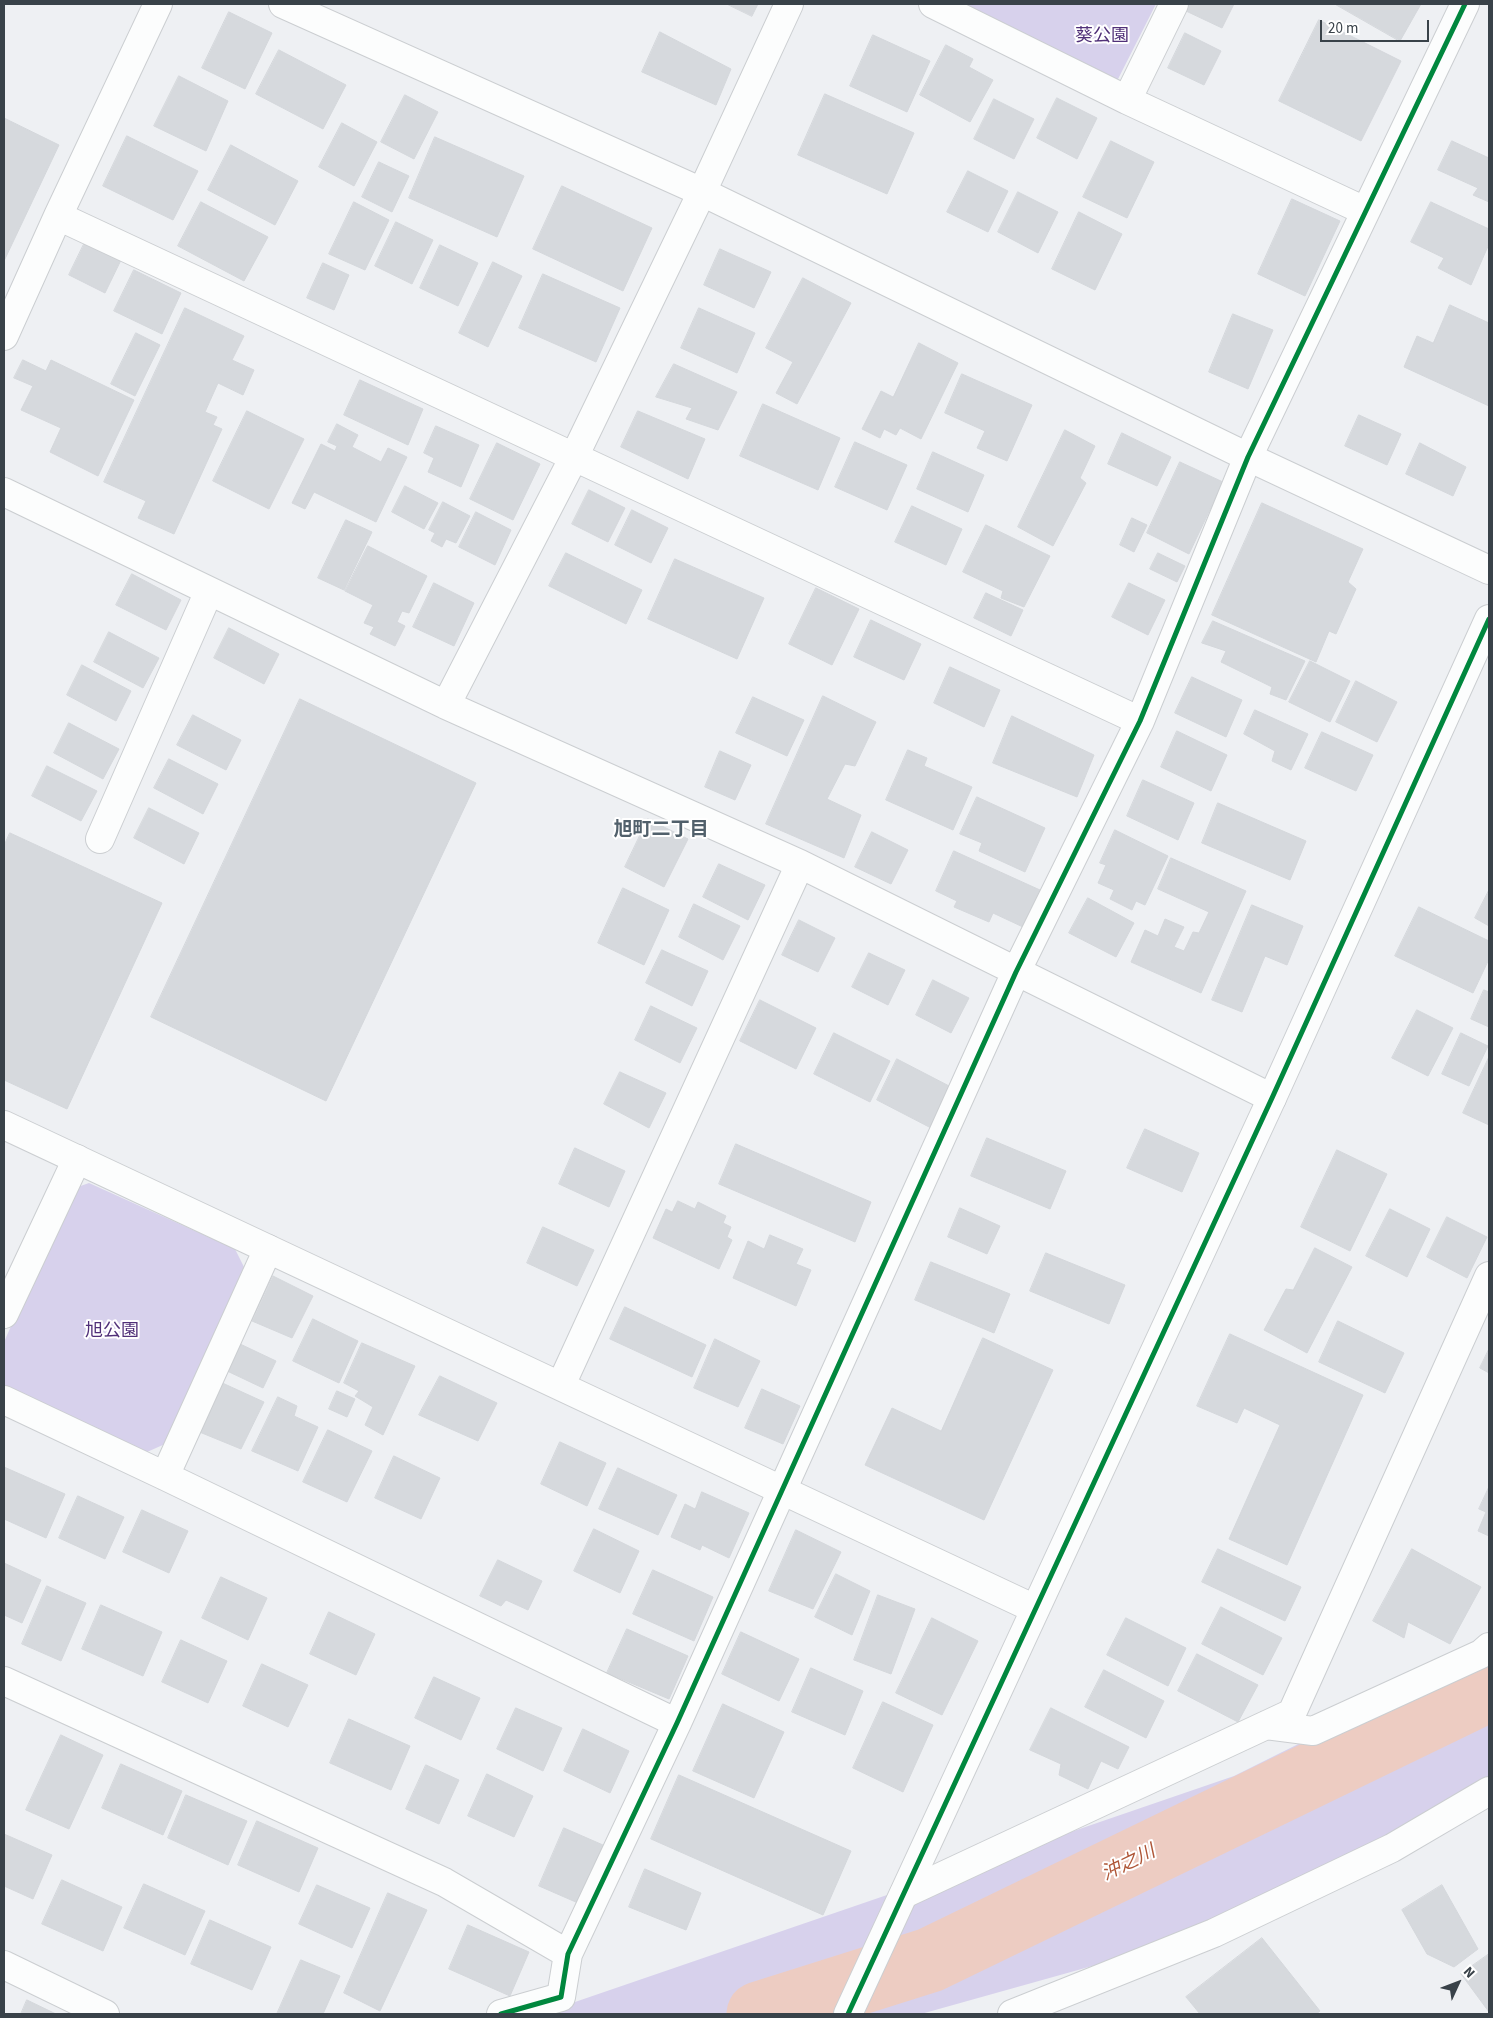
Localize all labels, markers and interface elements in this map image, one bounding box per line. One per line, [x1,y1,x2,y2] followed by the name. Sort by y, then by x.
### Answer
[1323,10,1432,42] scale bar
[1328,18,1358,39] text: 20 m
[1075,26,1129,48] park label: 葵公園
[614,820,708,842] district label: 旭町二丁目
[85,1321,139,1343] park label: 旭公園
[1098,1841,1160,1887] water label: 沖之川
[1433,1958,1483,2008] north arrow
[1458,1963,1479,1983] text: N

